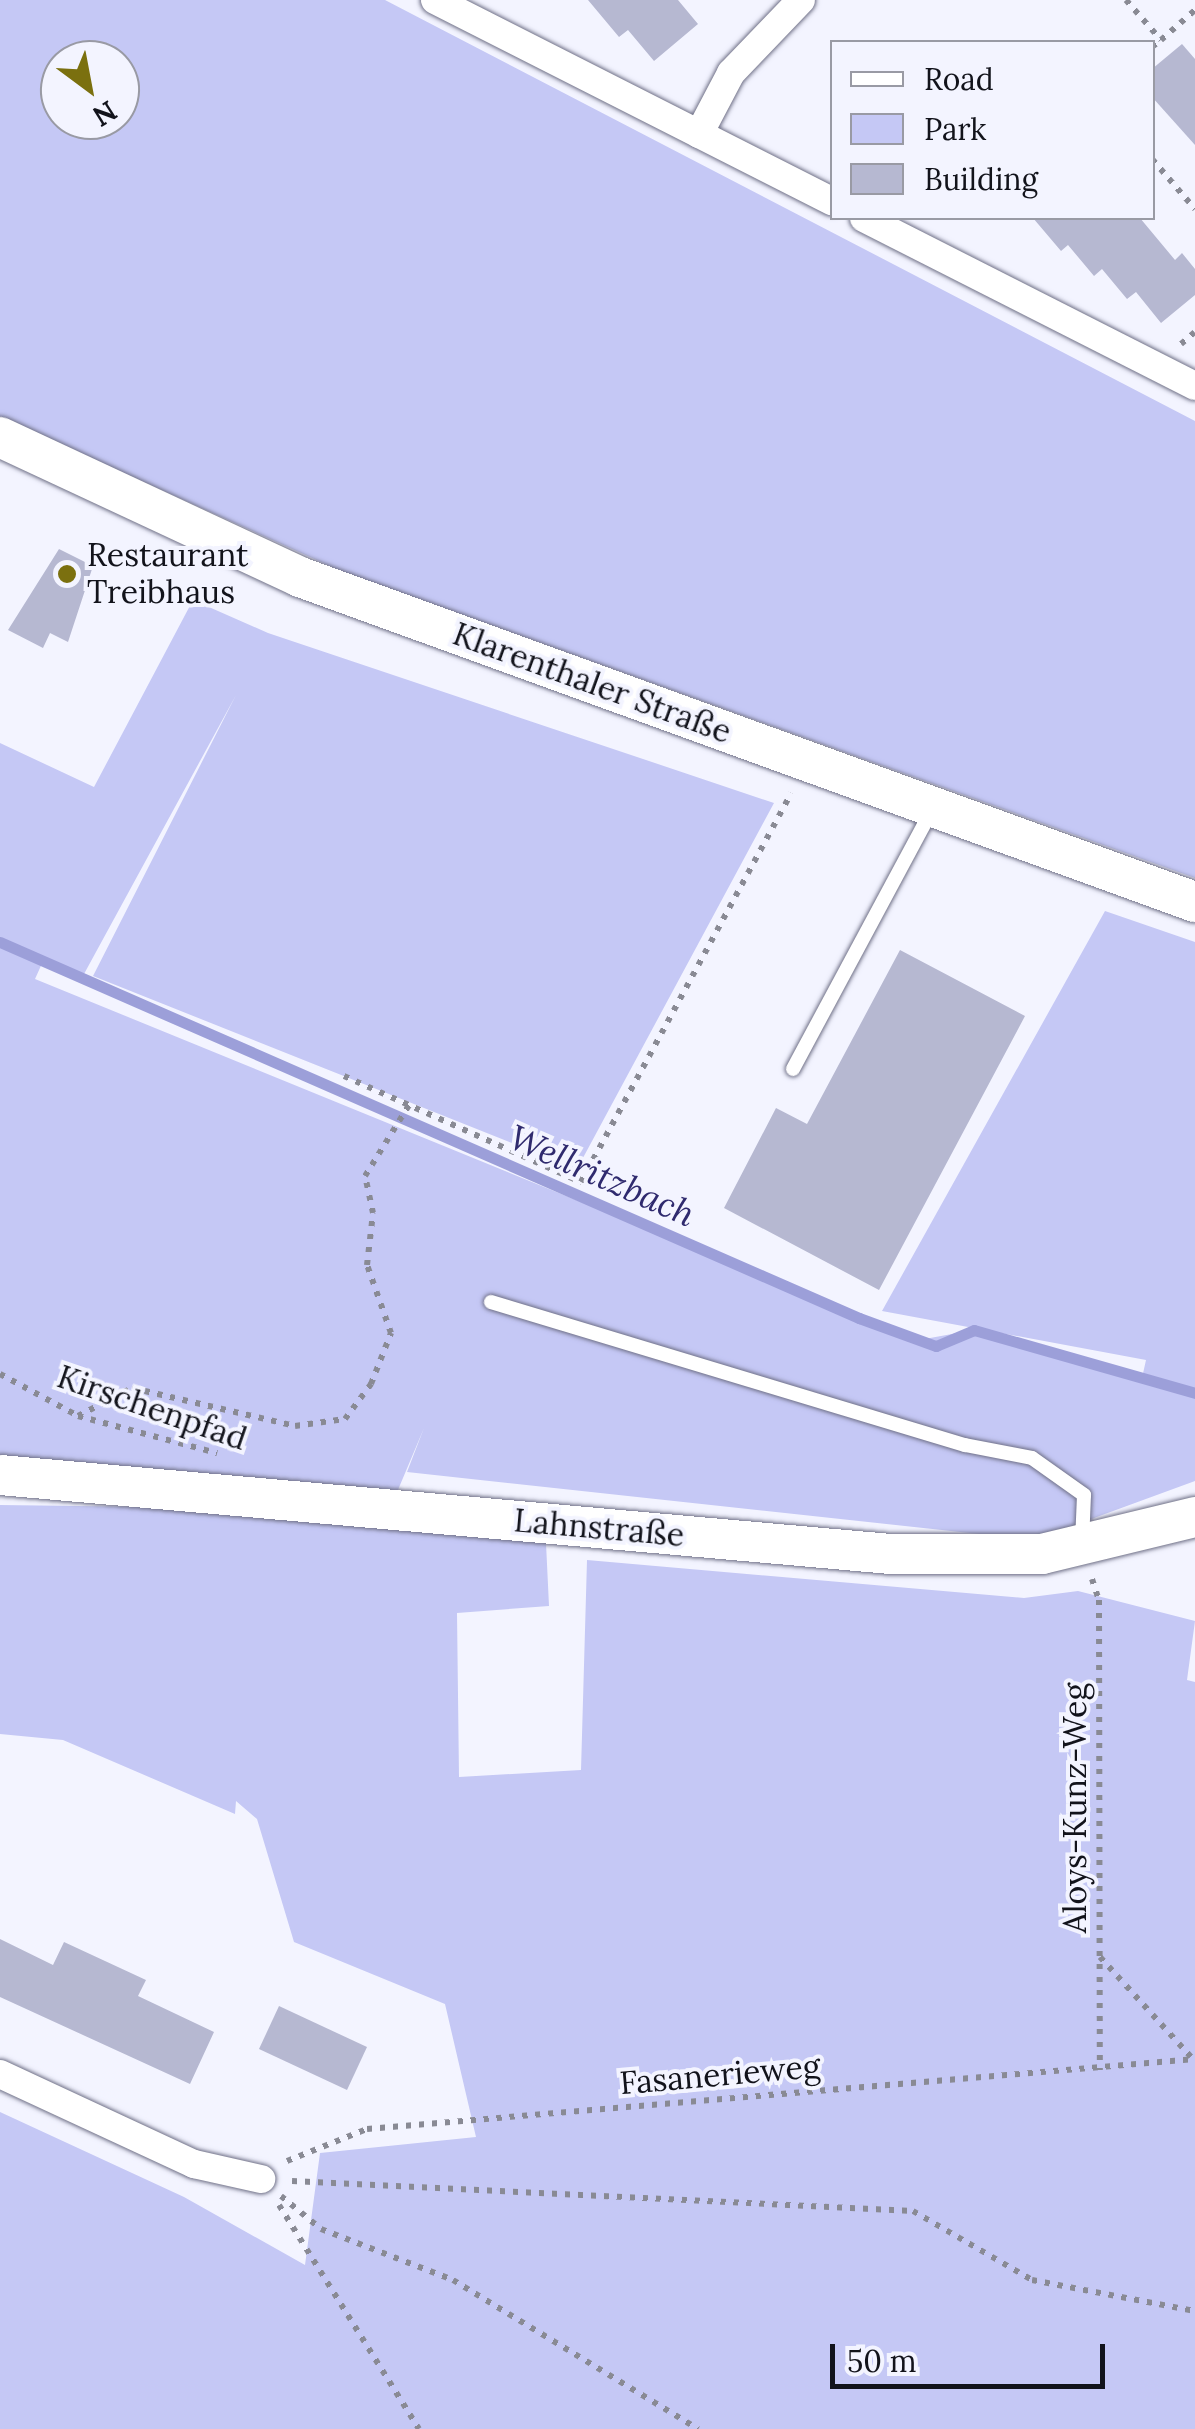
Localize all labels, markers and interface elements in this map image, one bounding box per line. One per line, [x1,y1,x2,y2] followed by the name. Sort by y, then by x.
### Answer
[40,40,140,140] north arrow
[830,40,1155,220] legend
[924,60,994,98] text: Road
[86,93,124,135] text: N
[924,110,986,148] text: Park
[924,160,1038,198] text: Building
[87,537,249,612] place label: Restaurant Treibhaus
[56,563,78,585] marker: Restaurant Treibhaus
[448,615,736,751] street label: Klarenthaler Straße
[502,1116,702,1236] water label: Wellritzbach
[52,1358,252,1458] street label: Kirschenpfad
[512,1501,686,1555] street label: Lahnstraße
[1056,1683,1094,1933] street label: Aloys-Kunz-Weg
[618,2047,822,2103] street label: Fasanerieweg
[835,2324,1110,2386] scale bar
[847,2342,917,2380] text: 50 m

